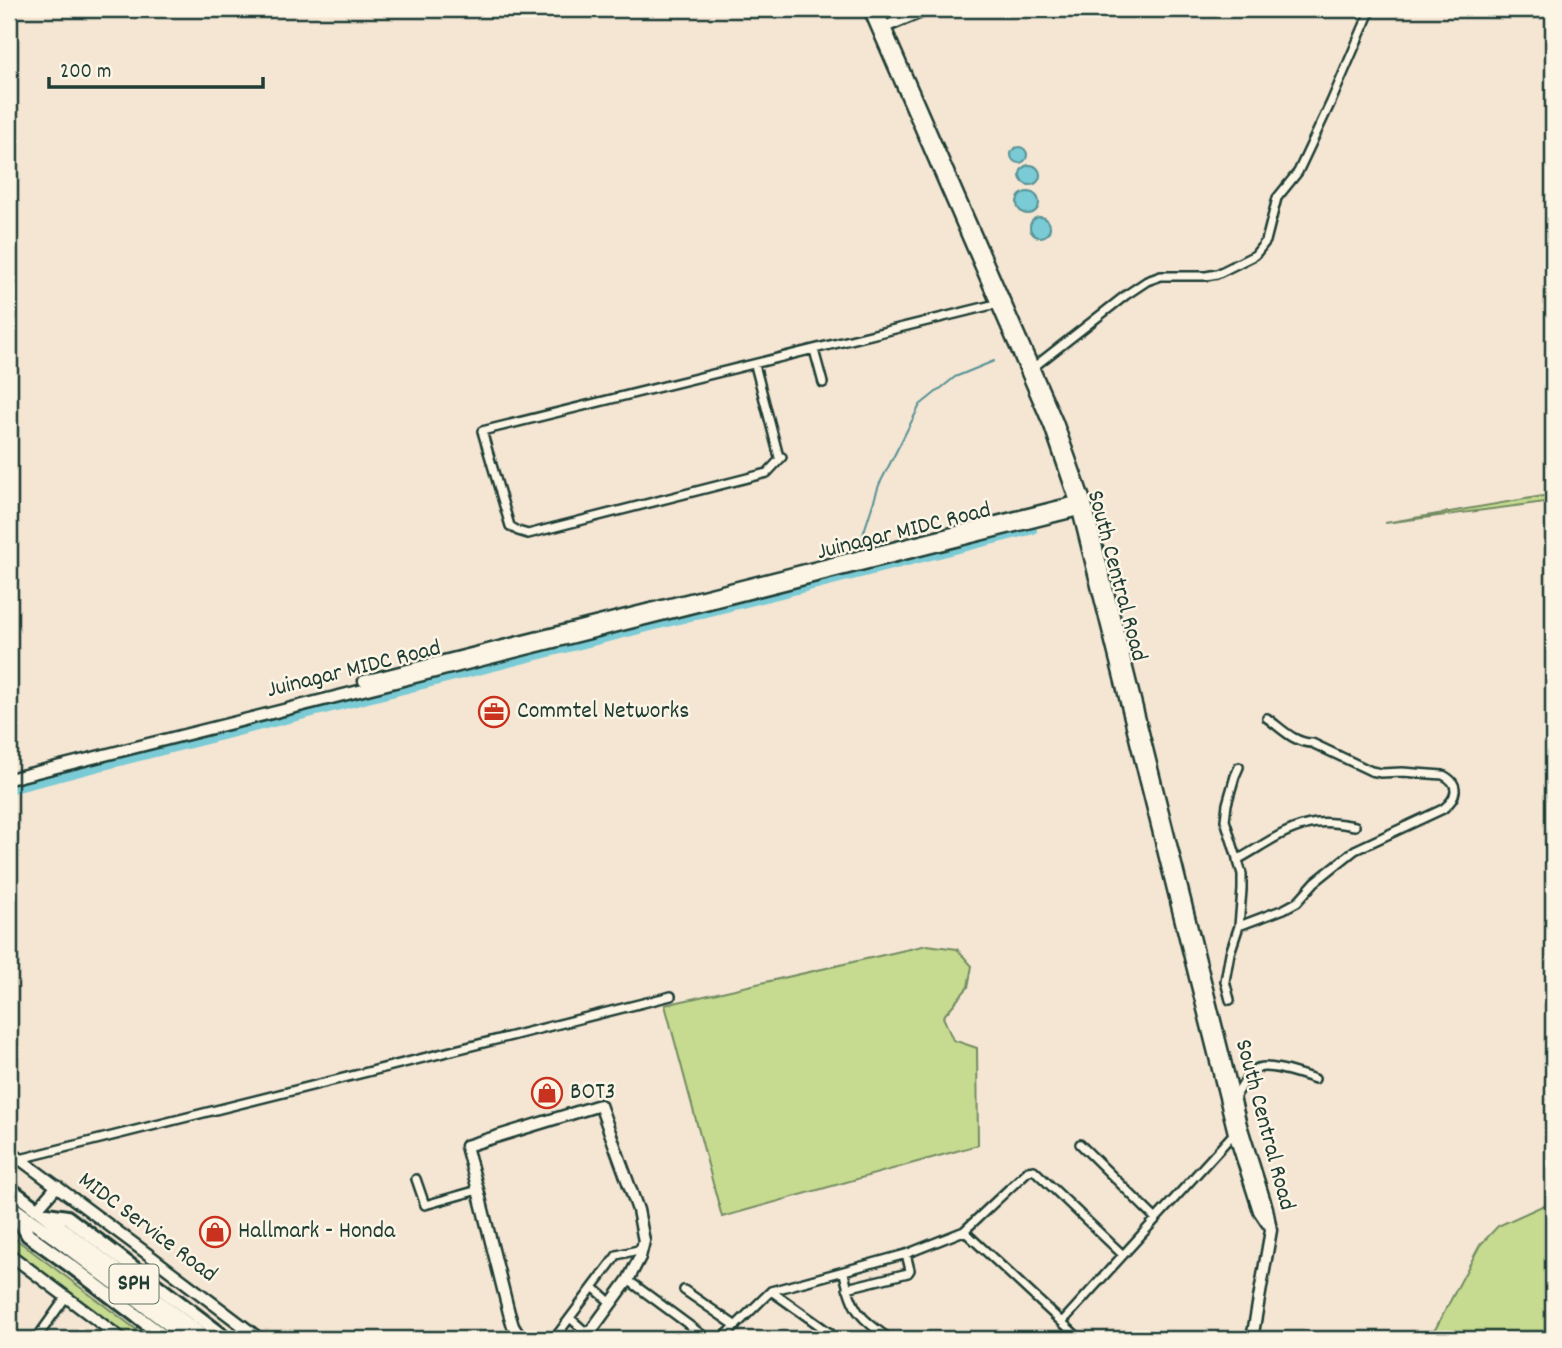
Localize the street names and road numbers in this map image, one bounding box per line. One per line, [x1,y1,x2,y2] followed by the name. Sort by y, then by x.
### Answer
[1077,487,1155,665] street label: South Central Road
[813,494,995,570] street label: Juinagar MIDC Road
[263,632,445,708] street label: Juinagar MIDC Road
[1225,1036,1303,1214] street label: South Central Road
[70,1164,224,1292] street label: MIDC Service Road
[110,1264,158,1303] road number: SPH

